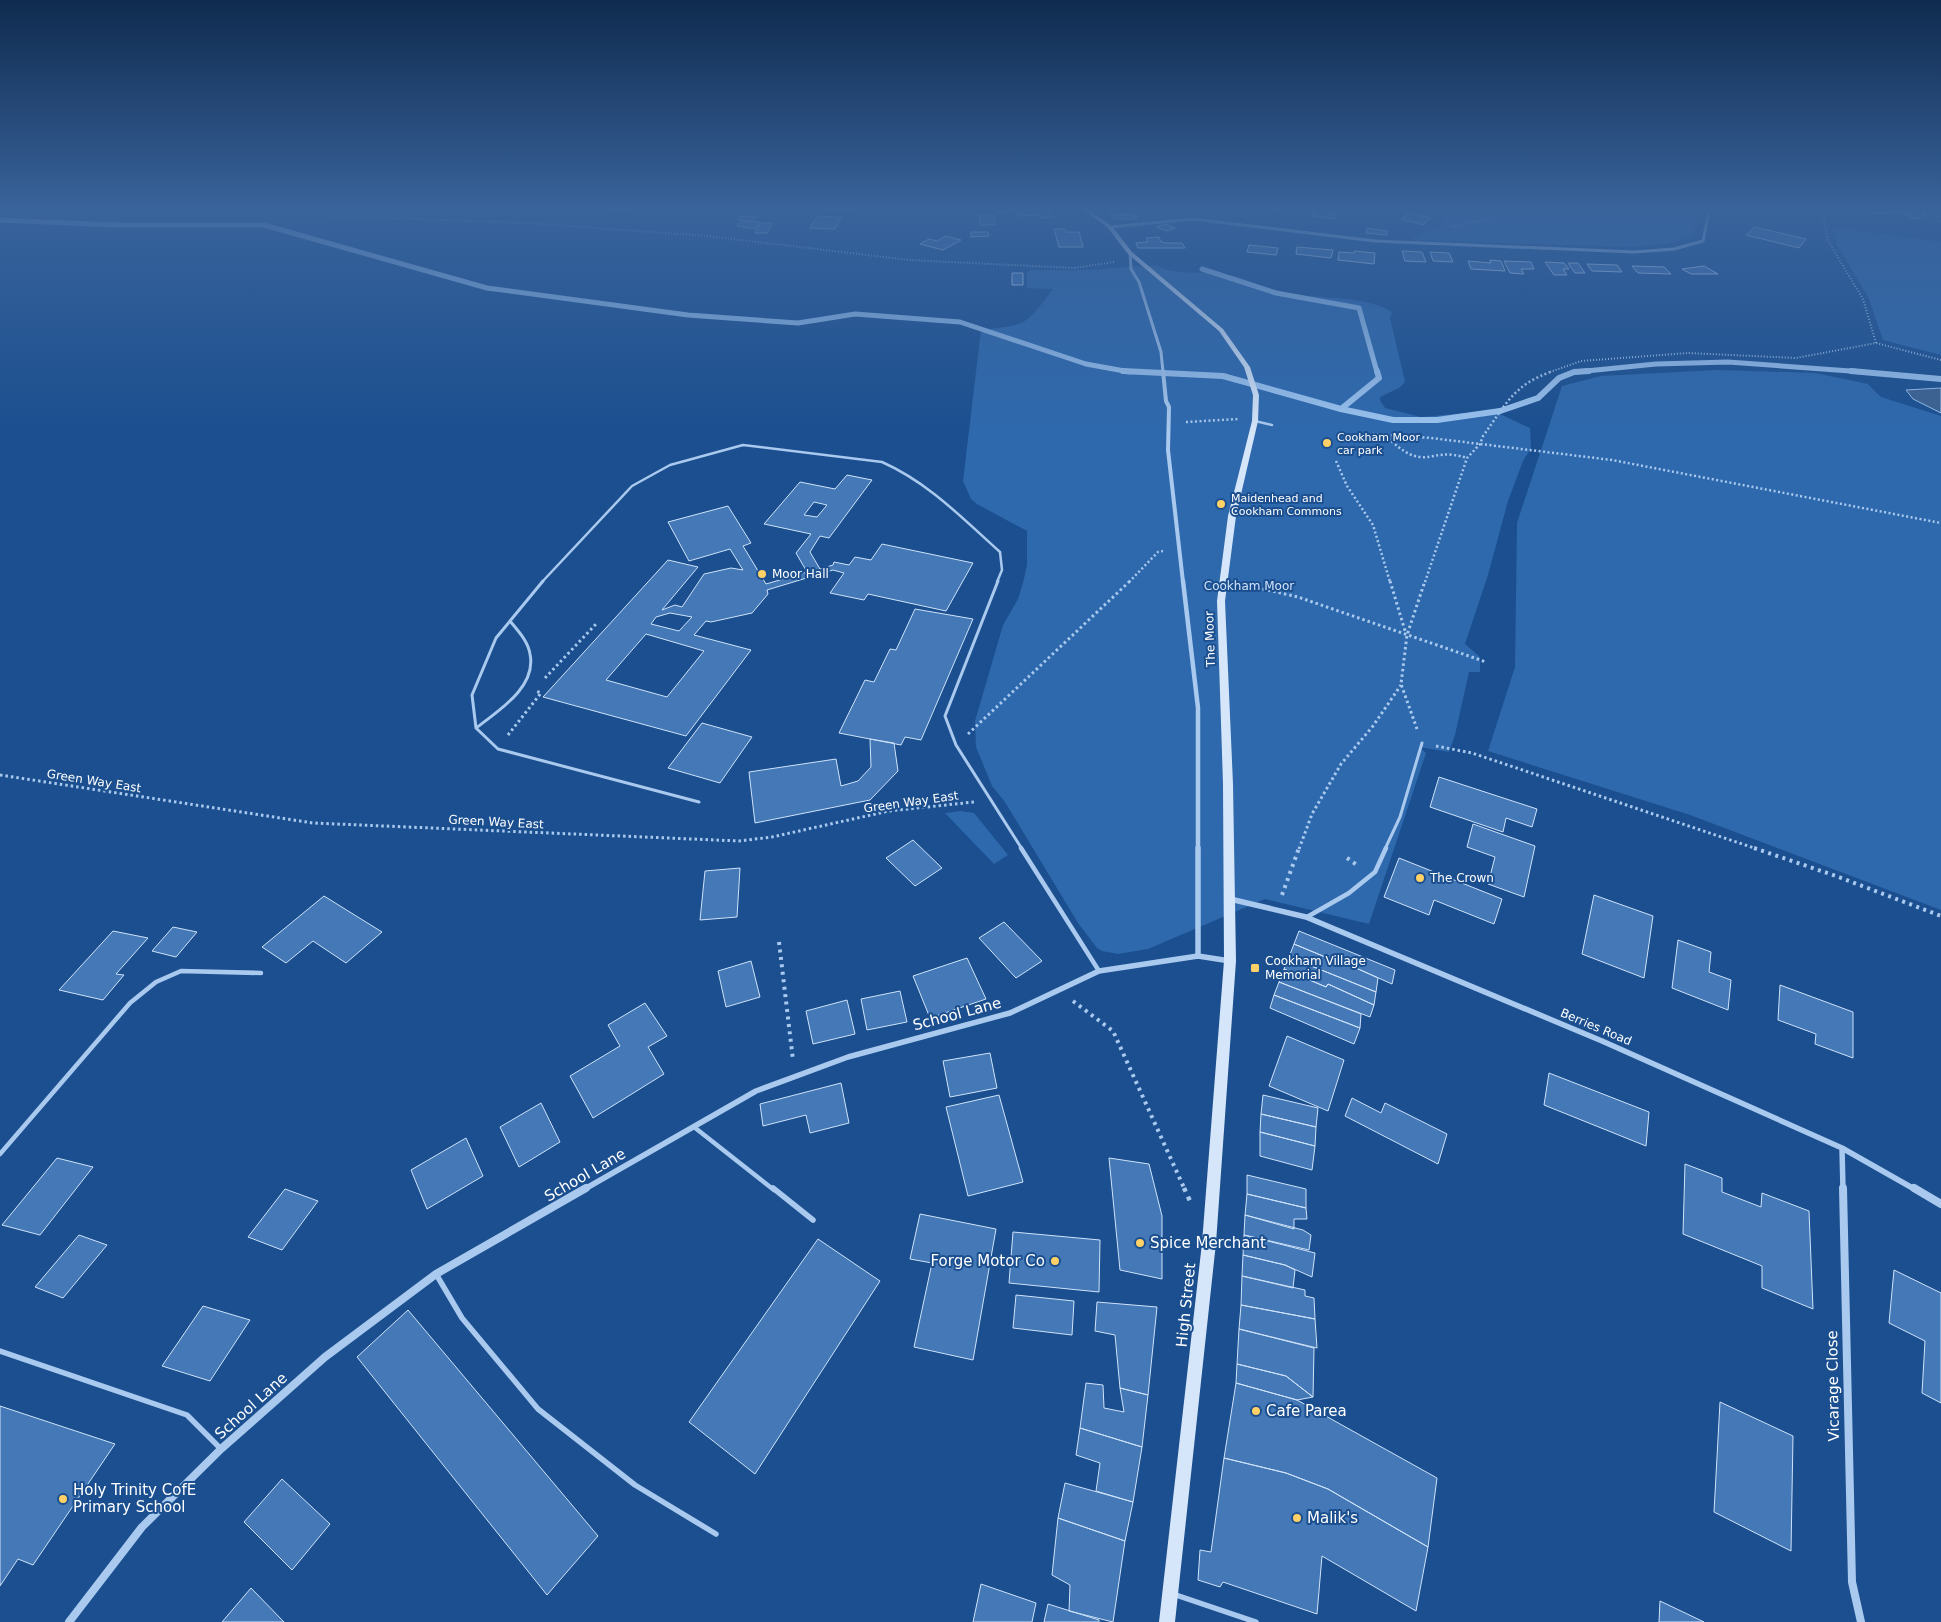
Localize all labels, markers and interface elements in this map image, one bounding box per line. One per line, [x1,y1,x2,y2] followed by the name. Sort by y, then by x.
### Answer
[1337,431,1420,457] place label: Cookham Moor car park
[1321,437,1333,449] marker: Cookham Moor car park
[1231,492,1342,518] place label: Maidenhead and Cookham Commons
[1215,498,1227,510] marker: Maidenhead and Cookham Commons
[772,567,829,581] place label: Moor Hall
[756,568,768,580] marker: Moor Hall
[1204,579,1294,593] park label: Cookham Moor
[1202,611,1218,668] street label: The Moor
[46,767,143,795] street label: Green Way East
[863,788,960,816] street label: Green Way East
[448,813,544,832] street label: Green Way East
[1429,871,1494,885] place label: The Crown
[1414,872,1426,884] marker: The Crown
[1265,954,1366,982] place label: Cookham Village Memorial
[1249,962,1261,974] marker: Cookham Village Memorial
[911,994,1003,1034] street label: School Lane
[1558,1006,1634,1048] street label: Berries Road
[541,1144,629,1206] street label: School Lane
[1150,1234,1266,1252] place label: Spice Merchant
[1134,1237,1146,1249] marker: Spice Merchant
[931,1252,1045,1270] place label: Forge Motor Co
[1049,1255,1061,1267] marker: Forge Motor Co
[1173,1262,1199,1348] street label: High Street
[1823,1330,1843,1442] street label: Vicarage Close
[211,1369,291,1443] street label: School Lane
[1266,1402,1347,1420] place label: Cafe Parea
[1250,1405,1262,1417] marker: Cafe Parea
[73,1481,196,1516] place label: Holy Trinity CofE Primary School
[57,1493,69,1505] marker: Holy Trinity CofE Primary School
[1307,1509,1358,1527] place label: Malik's
[1291,1512,1303,1524] marker: Malik's

